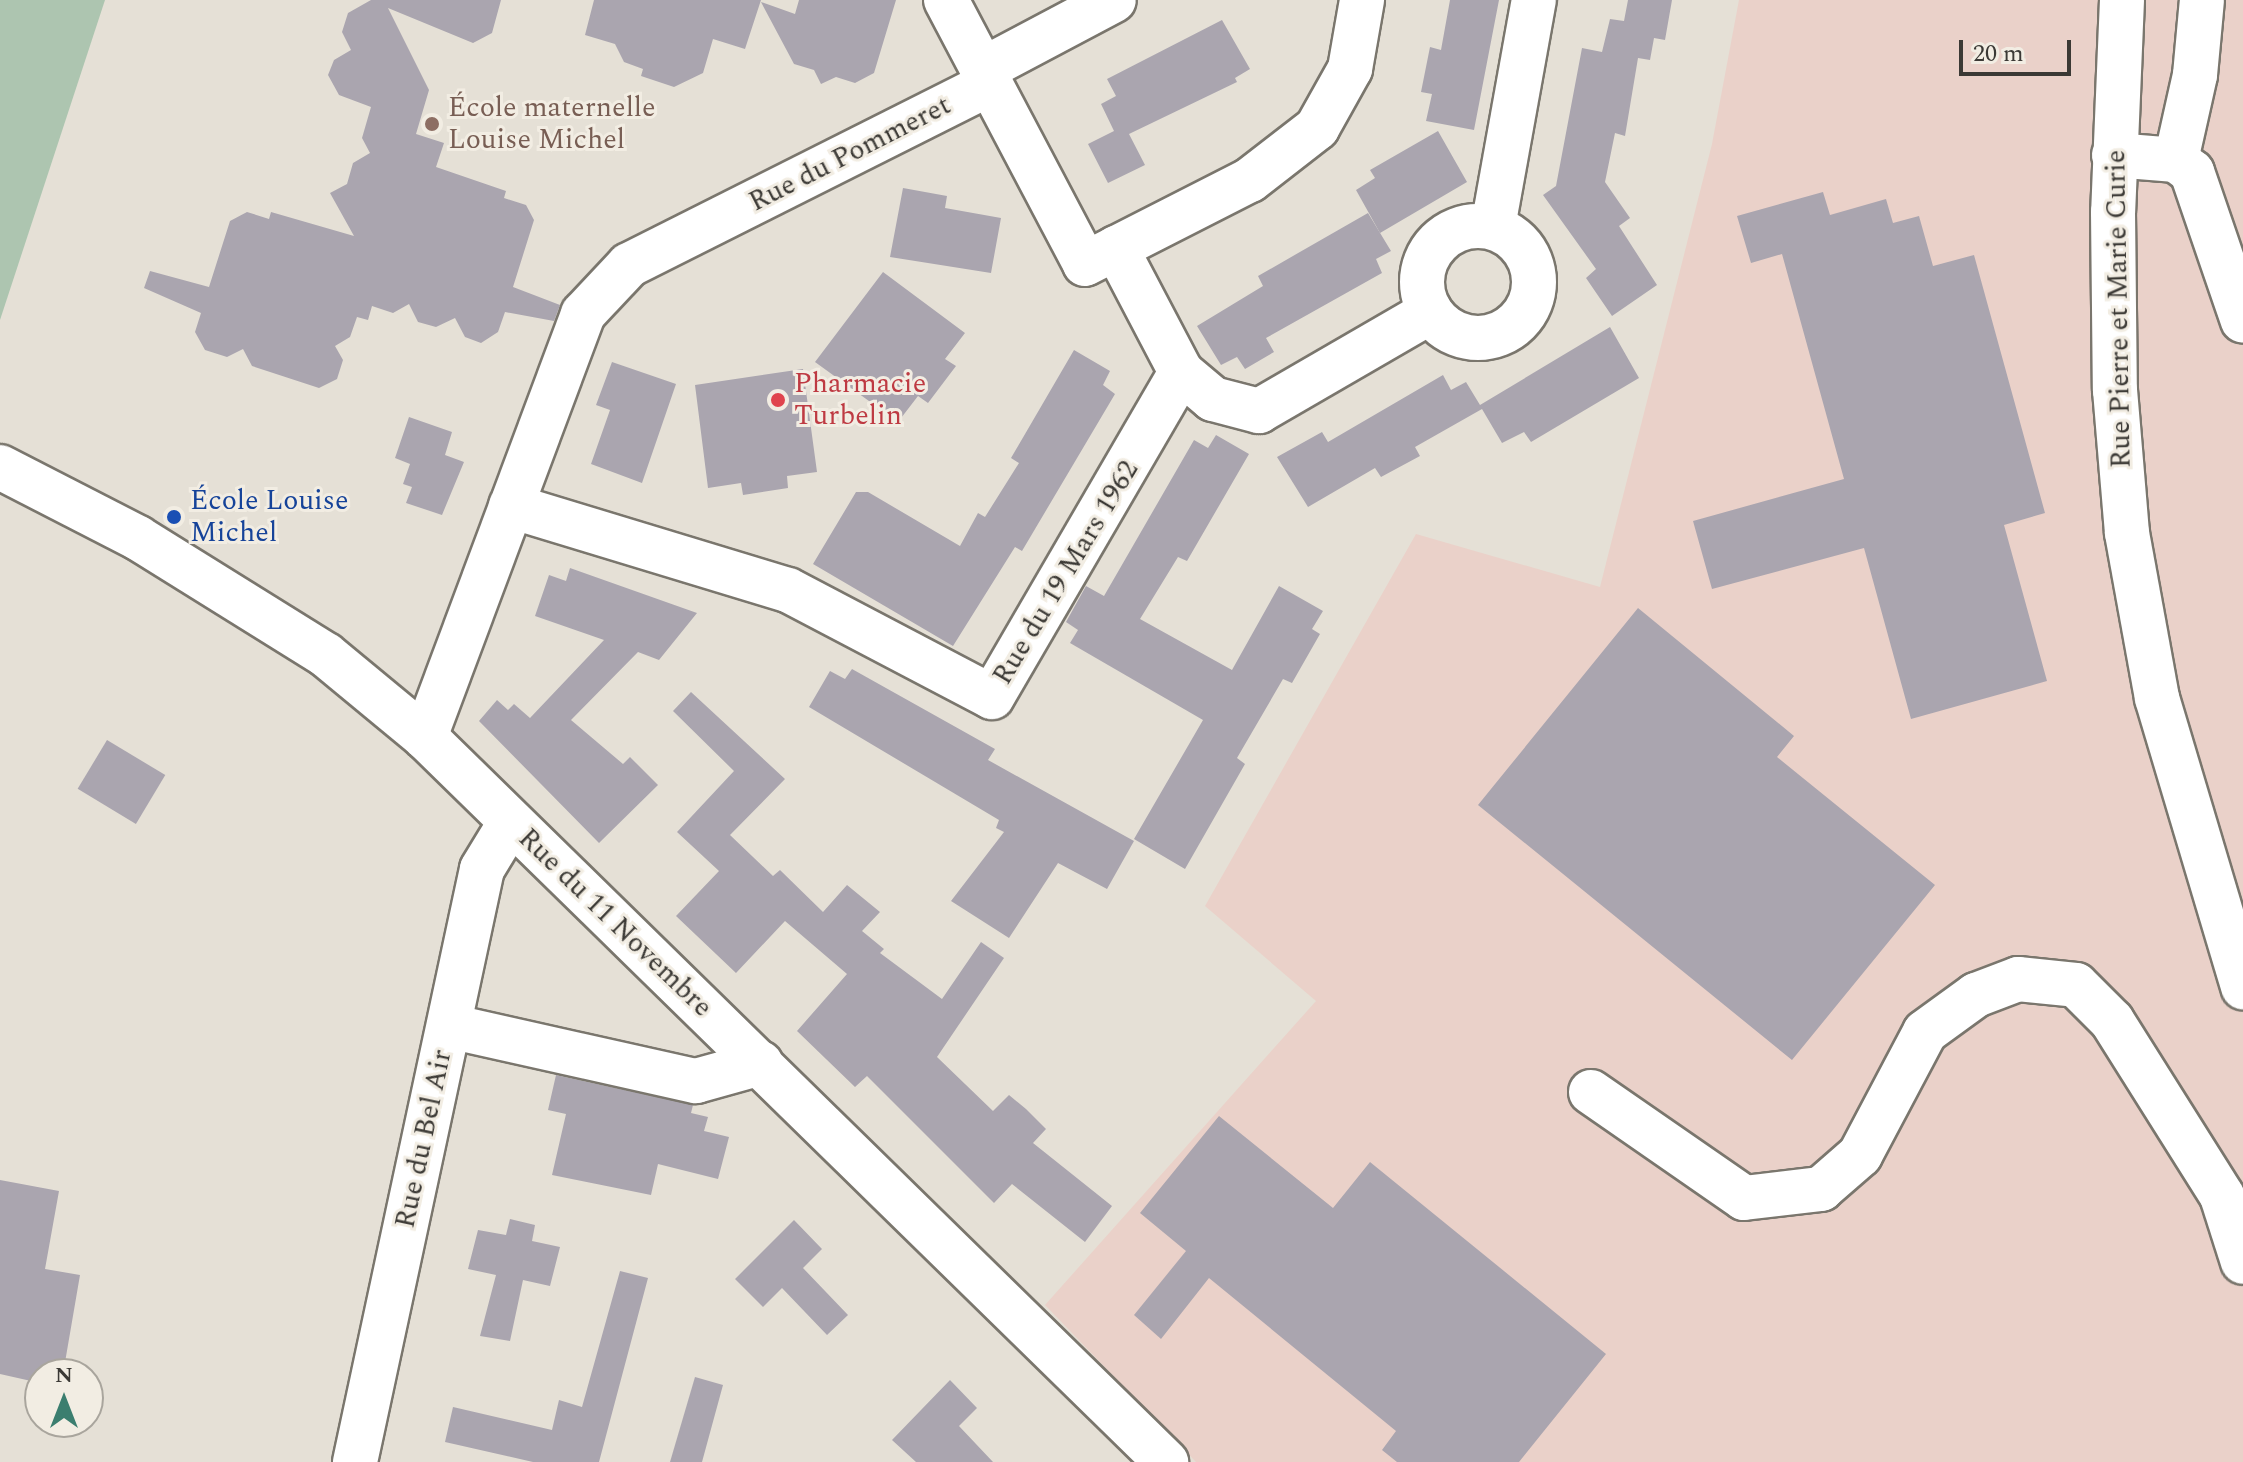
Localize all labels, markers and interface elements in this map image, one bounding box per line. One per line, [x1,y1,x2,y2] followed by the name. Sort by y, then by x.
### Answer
[1963,24,2075,74] scale bar
[1973,36,2024,72] text: 20 m
[744,89,956,219] street label: Rue du Pommeret
[448,91,656,157] place label: École maternelle Louise Michel
[423,115,441,133] marker: École maternelle Louise Michel
[2099,149,2139,469] street label: Rue Pierre et Marie Curie
[794,367,926,433] place label: Pharmacie Turbelin
[769,391,787,409] marker: Pharmacie Turbelin
[986,455,1146,691] street label: Rue du 19 Mars 1962
[190,484,349,550] place label: École Louise Michel
[165,508,183,526] marker: École Louise Michel
[511,822,719,1024] street label: Rue du 11 Novembre
[389,1047,459,1231] street label: Rue du Bel Air
[24,1358,104,1438] north arrow
[55,1359,73,1392] text: N

